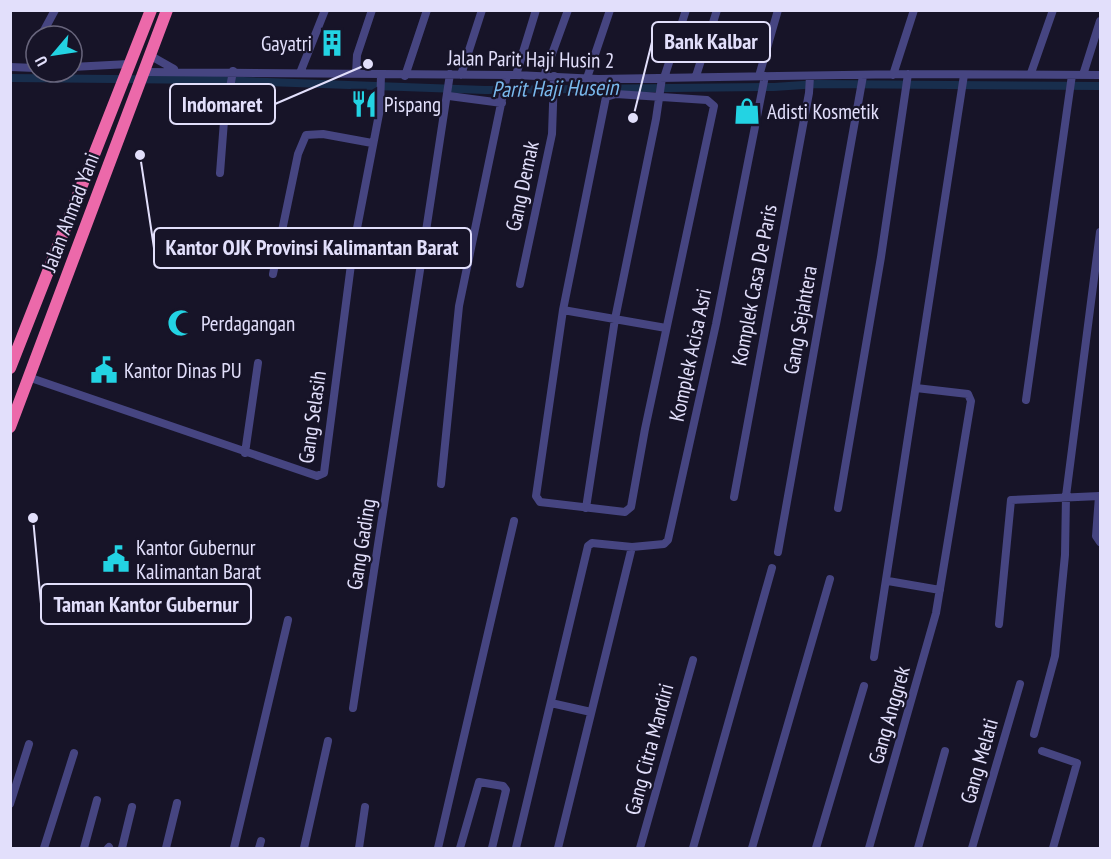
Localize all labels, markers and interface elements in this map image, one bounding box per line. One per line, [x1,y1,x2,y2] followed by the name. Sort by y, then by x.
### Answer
[652,22,770,62] callout: Bank Kalbar
[24,24,84,84] north arrow
[664,27,758,55] text: Bank Kalbar
[317,28,347,58] building icon: Gayatri
[261,30,312,57] place label: Gayatri
[446,44,615,74] street label: Jalan Parit Haji Husin 2
[30,53,52,70] text: U
[491,73,620,103] water label: Parit Haji Husein
[170,84,275,124] callout: Indomaret
[349,89,379,119] restaurant icon: Pispang
[182,90,263,118] text: Indomaret
[384,91,441,118] place label: Pispang
[732,96,762,126] shop icon: Adisti Kosmetik
[767,98,879,125] place label: Adisti Kosmetik
[499,138,545,234] street label: Gang Demak
[35,149,105,276] street label: Jalan Ahmad Yani
[725,202,783,368] street label: Komplek Casa De Paris
[154,228,471,268] callout: Kantor OJK Provinsi Kalimantan Barat
[166,233,459,261] text: Kantor OJK Provinsi Kalimantan Barat
[777,264,823,376] street label: Gang Sejahtera
[663,286,717,424] street label: Komplek Acisa Asri
[166,308,196,338] mosque icon: Perdagangan
[201,310,295,337] place label: Perdagangan
[89,355,119,385] public building icon: Kantor Dinas PU
[124,357,242,384] place label: Kantor Dinas PU
[292,369,332,465] street label: Gang Selasih
[340,496,382,592] street label: Gang Gading
[136,534,261,585] place label: Kantor Gubernur Kalimantan Barat
[101,544,131,574] public building icon: Kantor Gubernur Kalimantan Barat
[41,584,251,624] callout: Taman Kantor Gubernur
[53,590,239,618] text: Taman Kantor Gubernur
[862,663,916,767] street label: Gang Anggrek
[618,680,680,818] street label: Gang Citra Mandiri
[954,715,1004,807] street label: Gang Melati

